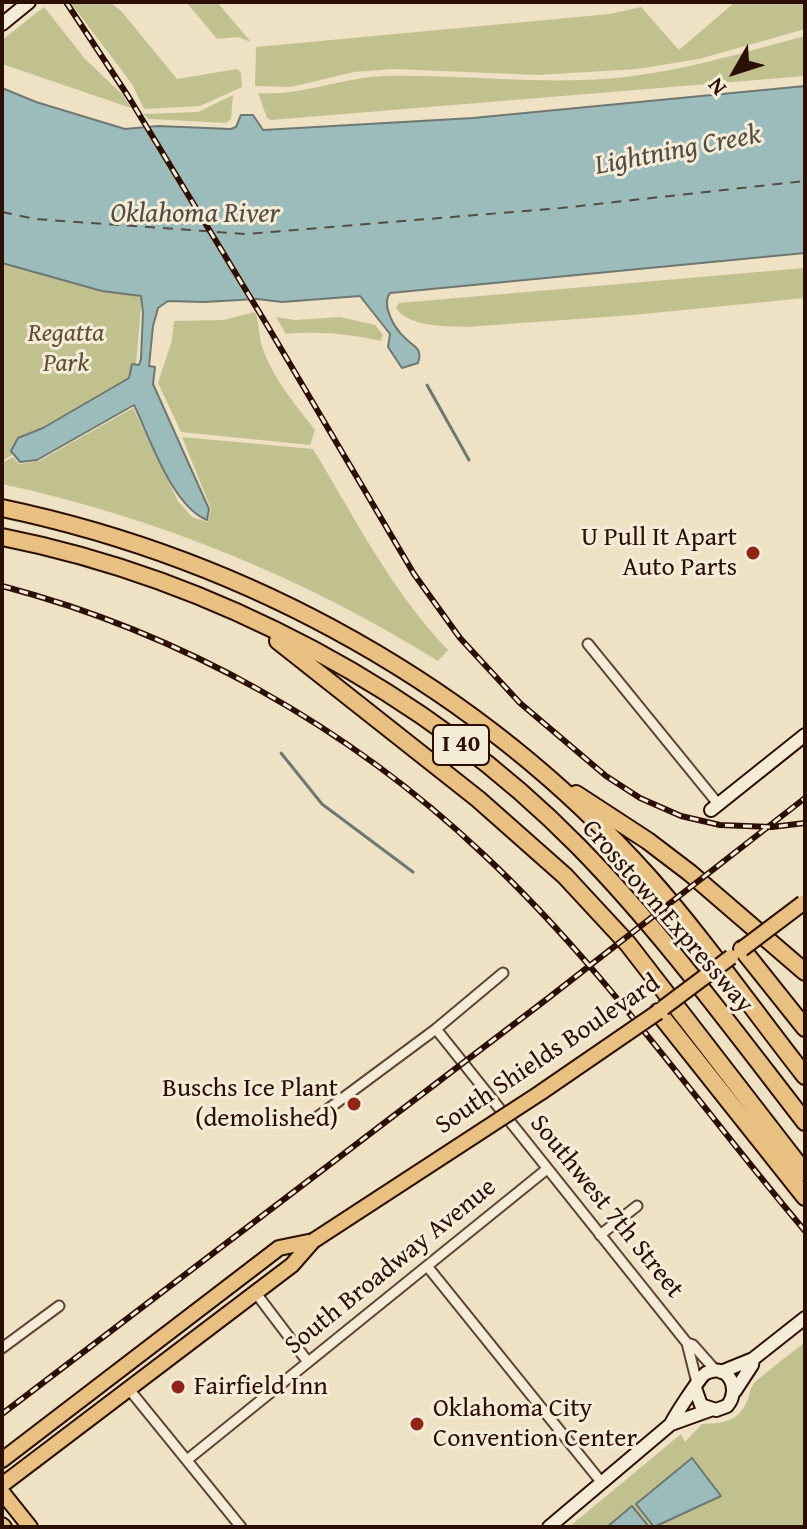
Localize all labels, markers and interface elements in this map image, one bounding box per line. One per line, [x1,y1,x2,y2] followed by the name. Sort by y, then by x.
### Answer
[695,32,775,112] north arrow
[699,71,733,103] text: N
[592,118,764,184] water label: Lightning Creek
[110,198,280,232] water label: Oklahoma River
[28,318,104,380] park label: Regatta Park
[581,522,737,584] place label: U Pull It Apart Auto Parts
[744,544,762,562] marker: U Pull It Apart Auto Parts
[433,725,489,765] road number: I 40
[575,814,759,1020] street label: Crosstown Expressway
[430,968,666,1142] street label: South Shields Boulevard
[162,1073,338,1134] place label: Buschs Ice Plant (demolished)
[345,1095,363,1113] marker: Buschs Ice Plant (demolished)
[522,1109,690,1305] street label: Southwest 7th Street
[279,1172,503,1362] street label: South Broadway Avenue
[194,1371,328,1403] place label: Fairfield Inn
[169,1378,187,1396] marker: Fairfield Inn
[433,1393,637,1454] place label: Oklahoma City Convention Center
[408,1415,426,1433] marker: Oklahoma City Convention Center

